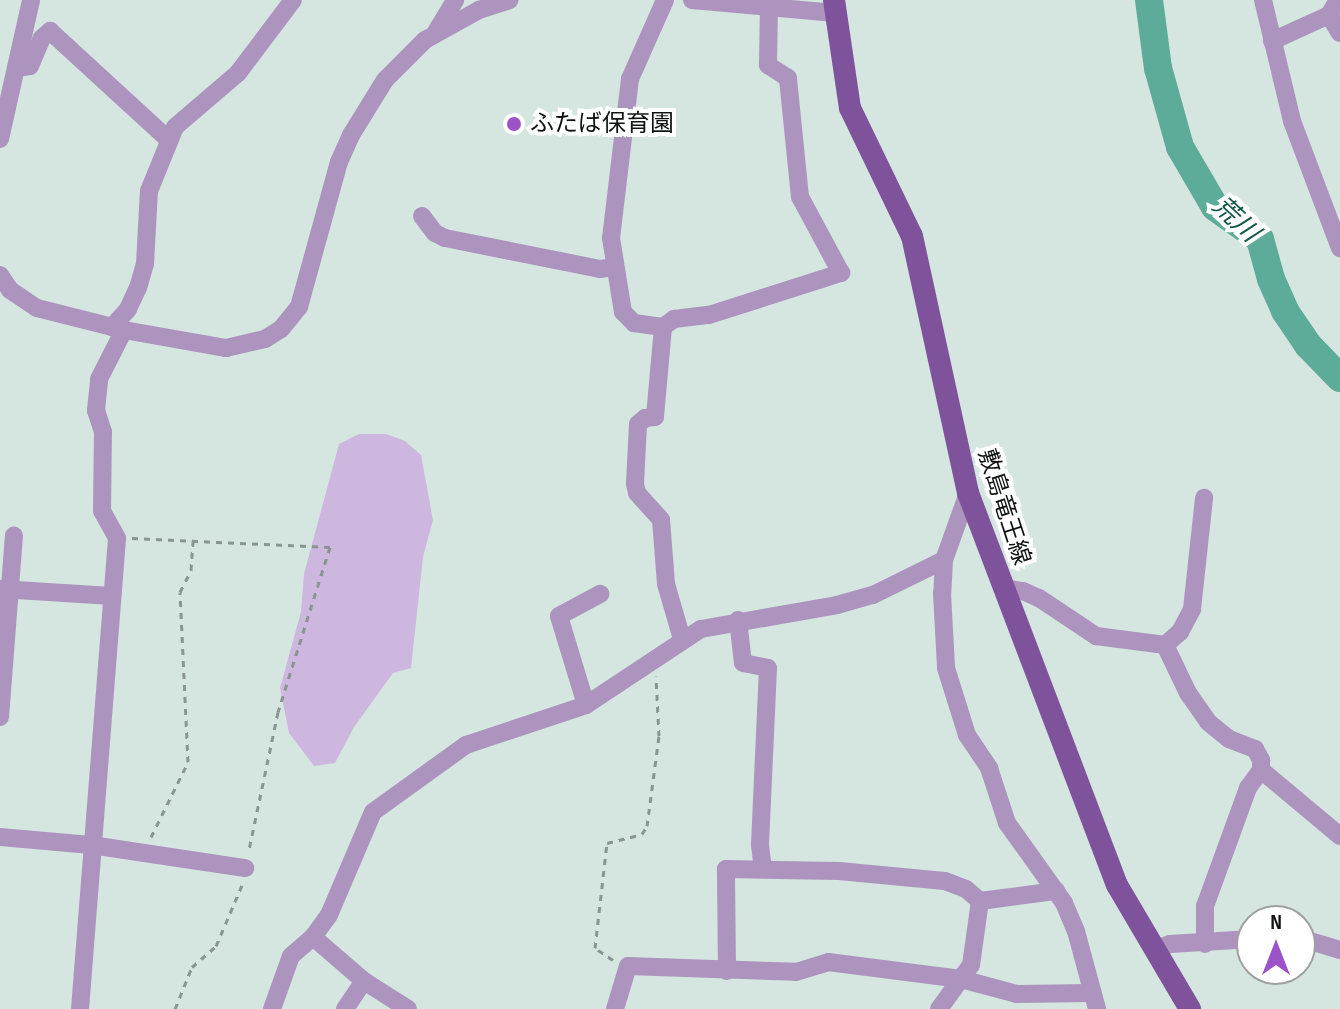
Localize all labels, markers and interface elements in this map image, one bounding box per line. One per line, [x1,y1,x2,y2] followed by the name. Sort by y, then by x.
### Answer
[530,110,674,138] place label: ふたば保育園
[505,115,523,133] marker: ふたば保育園
[1205,191,1265,249] water label: 荒川
[972,445,1036,569] street label: 敷島竜王線
[1236,905,1316,985] north arrow
[1270,909,1282,936] text: N

